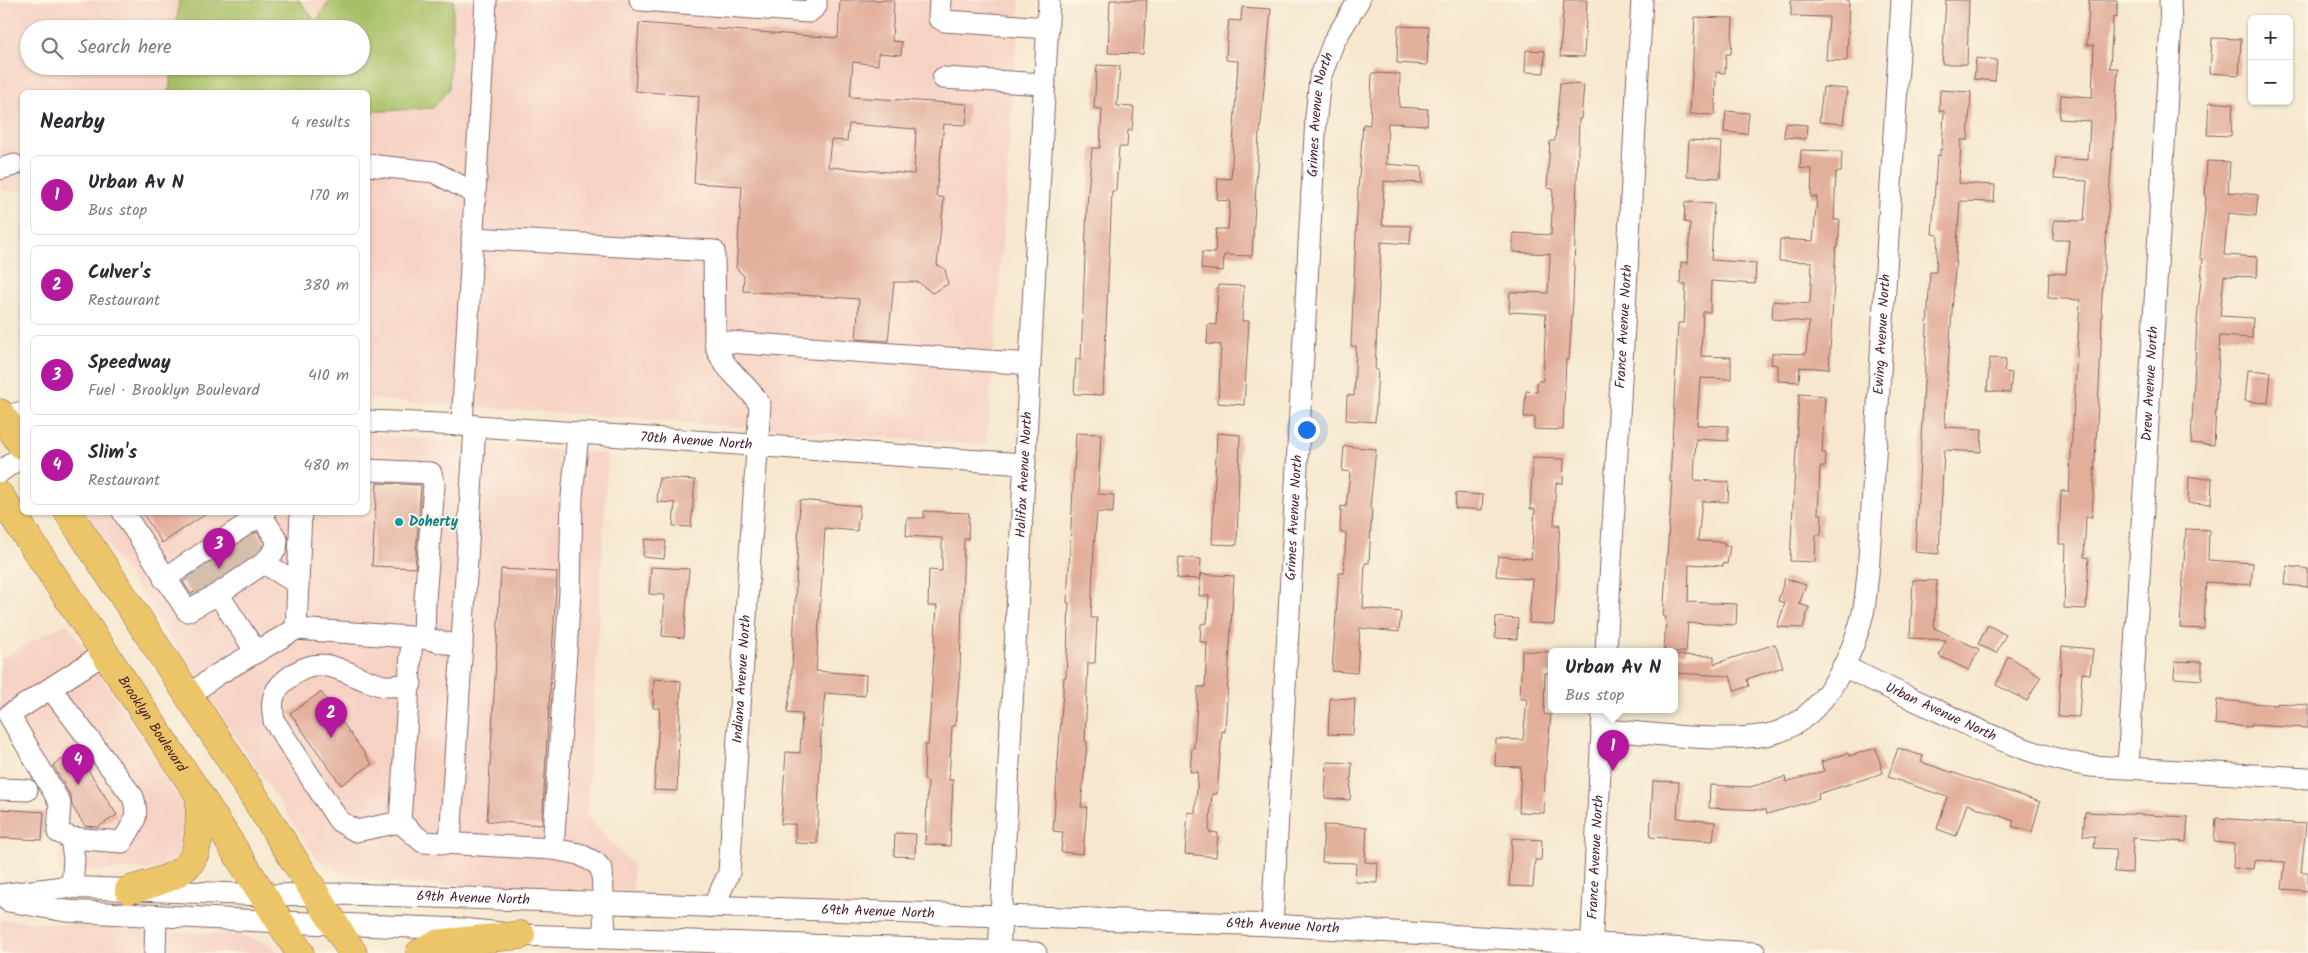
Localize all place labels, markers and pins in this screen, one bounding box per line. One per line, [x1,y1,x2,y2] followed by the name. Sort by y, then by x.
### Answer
[409,511,459,533] place label: Doherty
[393,516,405,528] marker: Doherty
[203,528,235,569] pin: 3
[315,697,347,738] pin: 2
[1597,730,1629,771] pin: 1
[62,744,94,785] pin: 4

